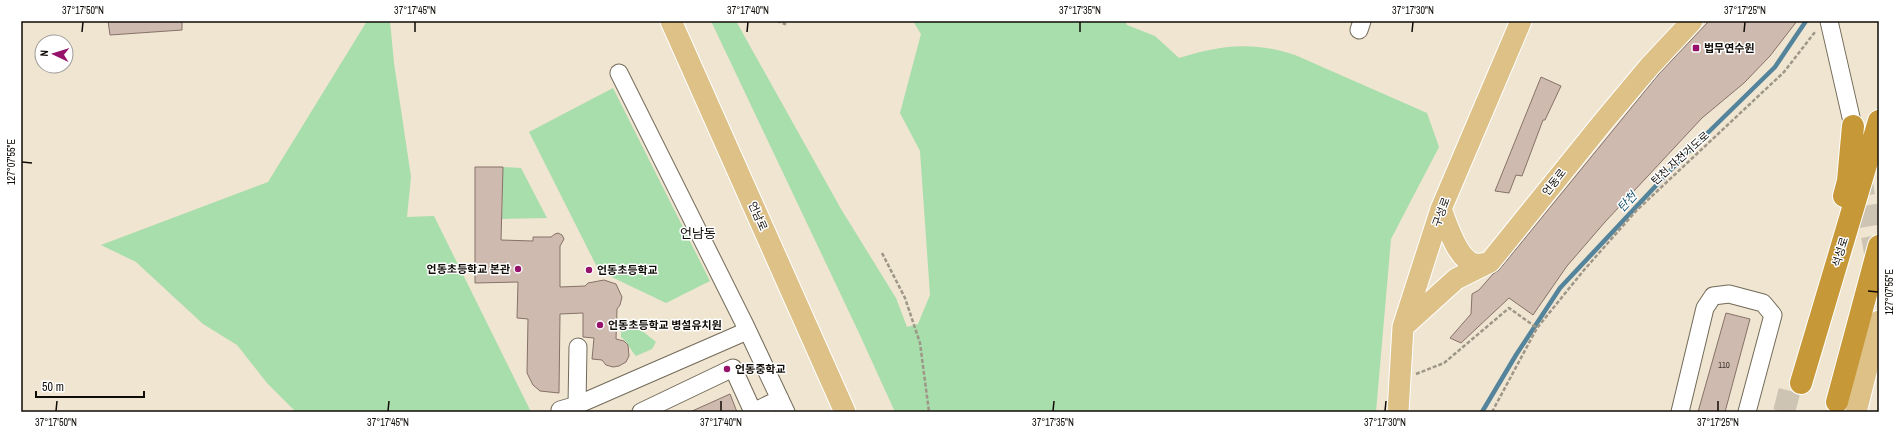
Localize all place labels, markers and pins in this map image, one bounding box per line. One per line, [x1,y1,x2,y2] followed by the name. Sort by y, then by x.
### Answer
[1704,41,1755,55] place label: 법무연수원
[1691,43,1701,53] marker: 법무연수원
[427,262,510,276] place label: 언동초등학교 본관
[597,263,658,277] place label: 언동초등학교
[513,264,523,274] marker: 언동초등학교 본관
[584,265,594,275] marker: 언동초등학교
[608,318,722,332] place label: 언동초등학교 병설유치원
[595,320,605,330] marker: 언동초등학교 병설유치원
[735,362,786,376] place label: 언동중학교
[722,364,732,374] marker: 언동중학교

